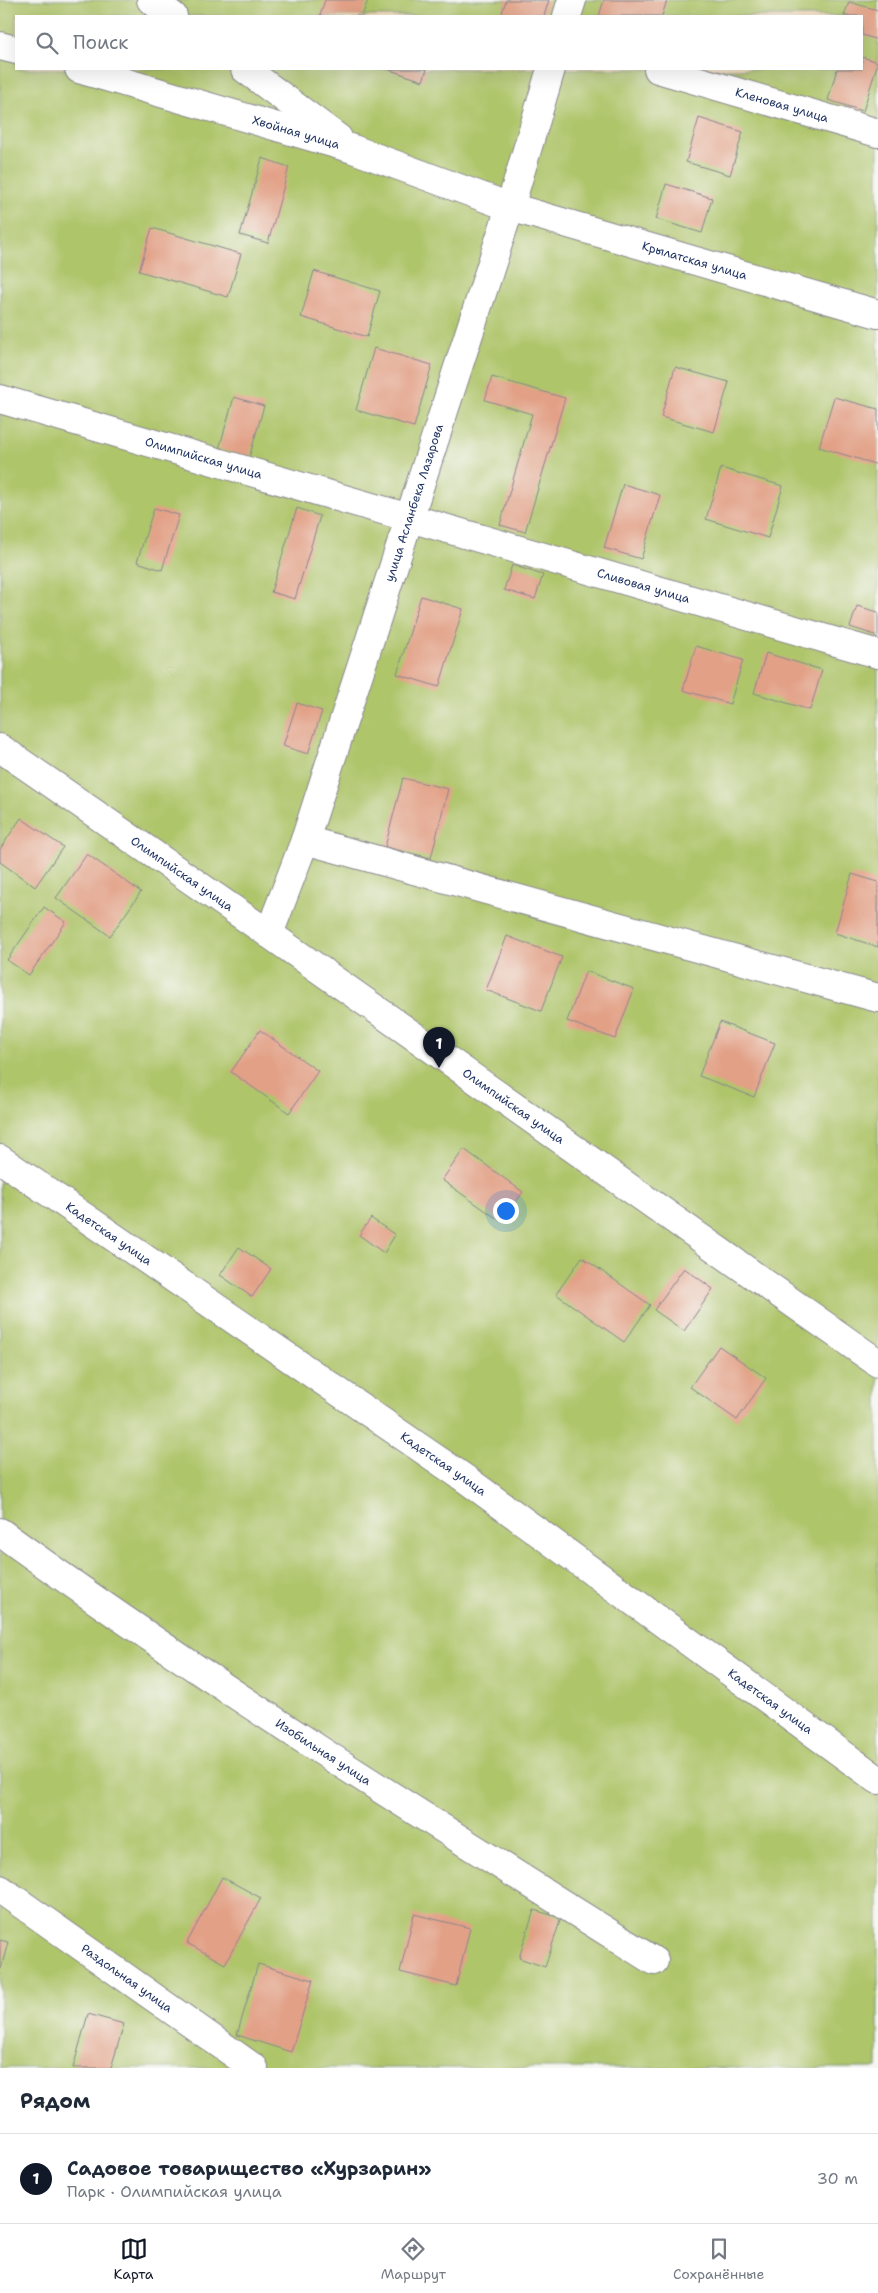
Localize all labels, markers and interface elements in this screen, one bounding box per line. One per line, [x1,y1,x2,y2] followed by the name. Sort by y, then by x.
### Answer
[15,15,863,70] search box
[33,29,61,57] icon: search
[73,30,128,55] text: Поиск
[733,84,831,126] street label: Кленовая улица
[250,112,342,153] street label: Хвойная улица
[640,238,749,284] street label: Крылатская улица
[381,421,447,584] street label: улица Асланбека Лазарова
[143,434,264,483] street label: Олимпийская улица
[595,565,692,607] street label: Сливовая улица
[127,833,237,915] street label: Олимпийская улица
[423,1027,455,1068] pin: 1
[459,1065,568,1148] street label: Олимпийская улица
[493,1198,519,1224] your location
[63,1199,155,1269] street label: Кадетская улица
[397,1428,490,1500] street label: Кадетская улица
[725,1665,816,1738] street label: Кадетская улица
[272,1715,375,1789] street label: Изобильная улица
[78,1941,176,2016] street label: Раздольная улица
[20,2087,90,2115] text: Рядом
[67,2156,432,2181] text: Садовое товарищество «Хурзарин»
[32,2168,40,2189] text: 1
[817,2168,858,2189] text: 30 m
[67,2181,282,2202] text: Парк · Олимпийская улица
[114,2235,154,2283] tab: Карта
[381,2235,446,2283] tab: Маршрут
[673,2235,764,2283] tab: Сохранённые

